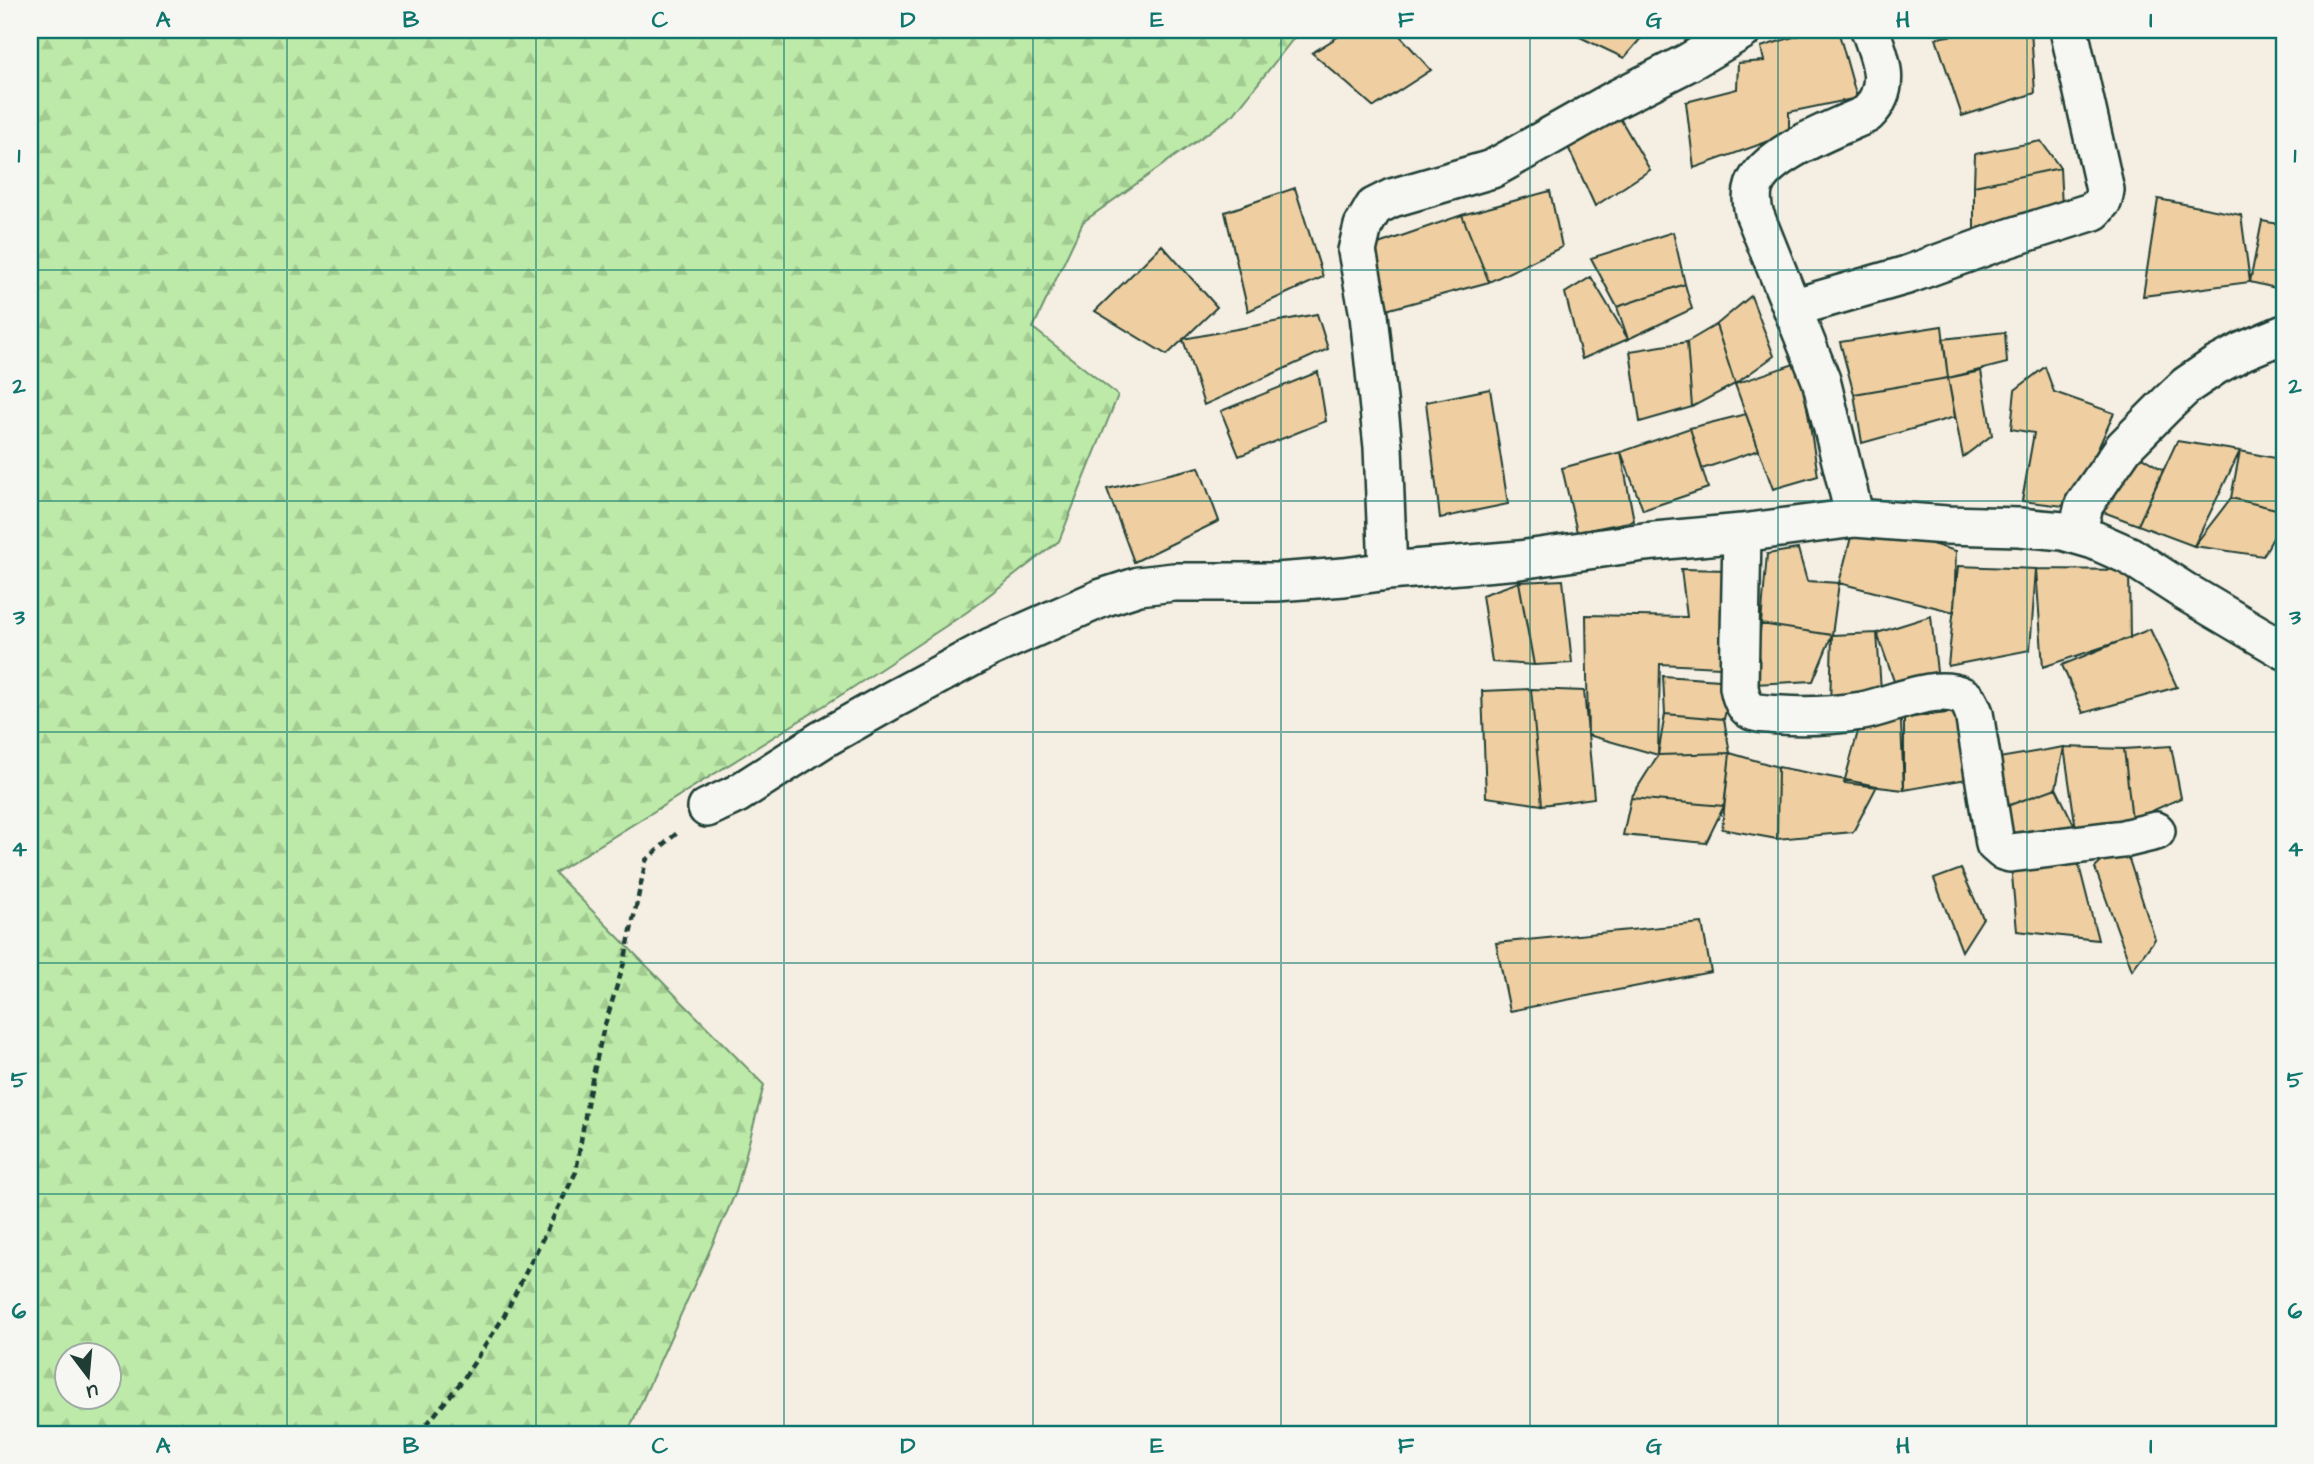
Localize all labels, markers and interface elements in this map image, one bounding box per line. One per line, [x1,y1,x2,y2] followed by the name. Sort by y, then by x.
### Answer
[156,4,171,36] text: A
[403,4,420,36] text: B
[652,4,669,36] text: C
[901,4,916,36] text: D
[1150,4,1164,36] text: E
[1398,4,1415,36] text: F
[1646,4,1662,36] text: G
[1896,4,1910,36] text: H
[2149,4,2153,36] text: I
[18,139,21,171] text: 1
[2294,139,2297,171] text: 1
[11,370,26,402] text: 2
[2287,370,2302,402] text: 2
[12,601,25,633] text: 3
[2288,601,2301,633] text: 3
[11,833,27,865] text: 4
[2287,833,2303,865] text: 4
[11,1064,28,1096] text: 5
[2287,1064,2304,1096] text: 5
[12,1295,27,1327] text: 6
[2288,1295,2303,1327] text: 6
[52,1342,122,1412] north arrow
[83,1376,101,1405] text: U
[156,1430,171,1462] text: A
[403,1430,420,1462] text: B
[652,1430,669,1462] text: C
[901,1430,916,1462] text: D
[1150,1430,1164,1462] text: E
[1398,1430,1415,1462] text: F
[1646,1430,1662,1462] text: G
[1896,1430,1910,1462] text: H
[2149,1430,2153,1462] text: I

